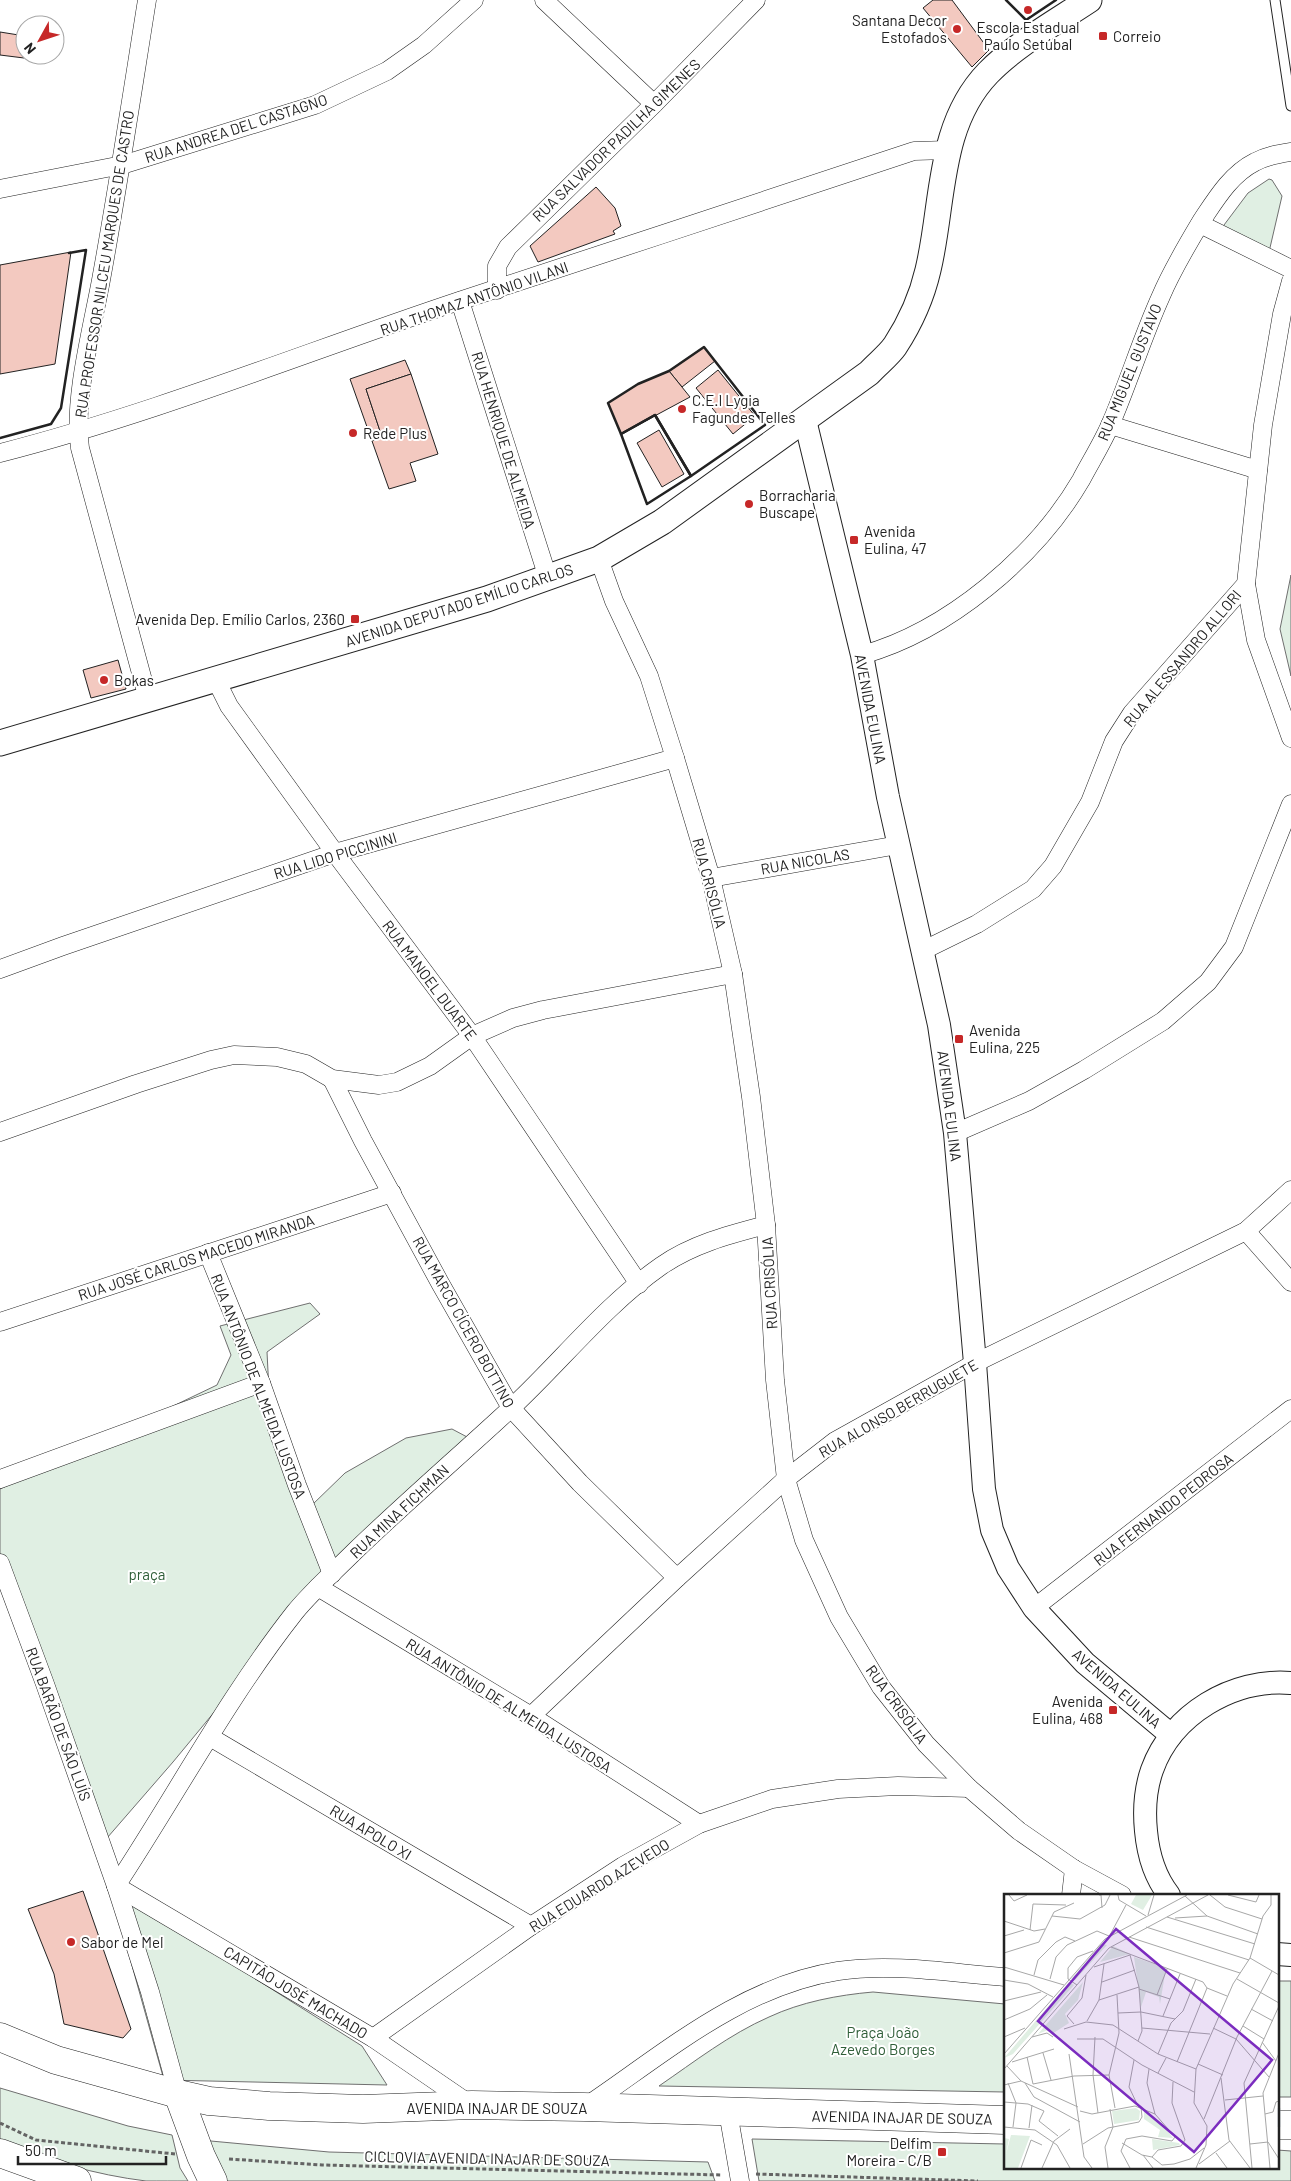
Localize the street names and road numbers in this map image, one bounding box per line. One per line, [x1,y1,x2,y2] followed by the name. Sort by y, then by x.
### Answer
[528,55,704,225] street label: RUA SALVADOR PADILHA GIMENES
[142,90,330,166] street label: RUA ANDREA DEL CASTAGNO
[71,109,137,419] street label: RUA PROFESSOR NILCEU MARQUES DE CASTRO
[378,257,570,339] street label: RUA THOMAZ ANTÔNIO VILANI
[1093,301,1165,443] street label: RUA MIGUEL GUSTAVO
[468,349,540,531] street label: RUA HENRIQUE DE ALMEIDA
[343,560,575,650] street label: AVENIDA DEPUTADO EMÍLIO CARLOS
[1119,586,1245,730] street label: RUA ALESSANDRO ALLORI
[852,653,890,765] street label: AVENIDA EULINA
[271,828,399,882] street label: RUA LIDO PICCININI
[689,836,731,930] street label: RUA CRISÓLIA
[759,844,851,878] street label: RUA NICOLAS
[379,916,481,1044] street label: RUA MANOEL DUARTE
[934,1050,966,1162] street label: AVENIDA EULINA
[76,1210,316,1304] street label: RUA JOSÉ CARLOS MACEDO MIRANDA
[409,1233,519,1411] street label: RUA MARCO CÍCERO BOTTINO
[758,1236,780,1330] street label: RUA CRISÓLIA
[208,1271,310,1501] street label: RUA ANTÔNIO DE ALMEIDA LUSTOSA
[815,1355,981,1461] street label: RUA ALONSO BERRUGUETE
[1090,1449,1236,1569] street label: RUA FERNANDO PEDROSA
[346,1460,452,1562] street label: RUA MINA FICHMAN
[403,1634,615,1776] street label: RUA ANTÔNIO DE ALMEIDA LUSTOSA
[23,1645,95,1803] street label: RUA BARÃO DE SÃO LUÍS
[1069,1645,1165,1731] street label: AVENIDA EULINA
[862,1661,932,1747] street label: RUA CRISÓLIA
[327,1801,415,1863] street label: RUA APOLO XI
[526,1834,672,1936] street label: RUA EDUARDO AZEVEDO
[221,1942,371,2042] street label: CAPITÃO JOSÉ MACHADO
[407,2099,587,2117] street label: AVENIDA INAJAR DE SOUZA
[811,2106,993,2128] street label: AVENIDA INAJAR DE SOUZA
[364,2147,610,2169] street label: CICLOVIA AVENIDA INAJAR DE SOUZA

